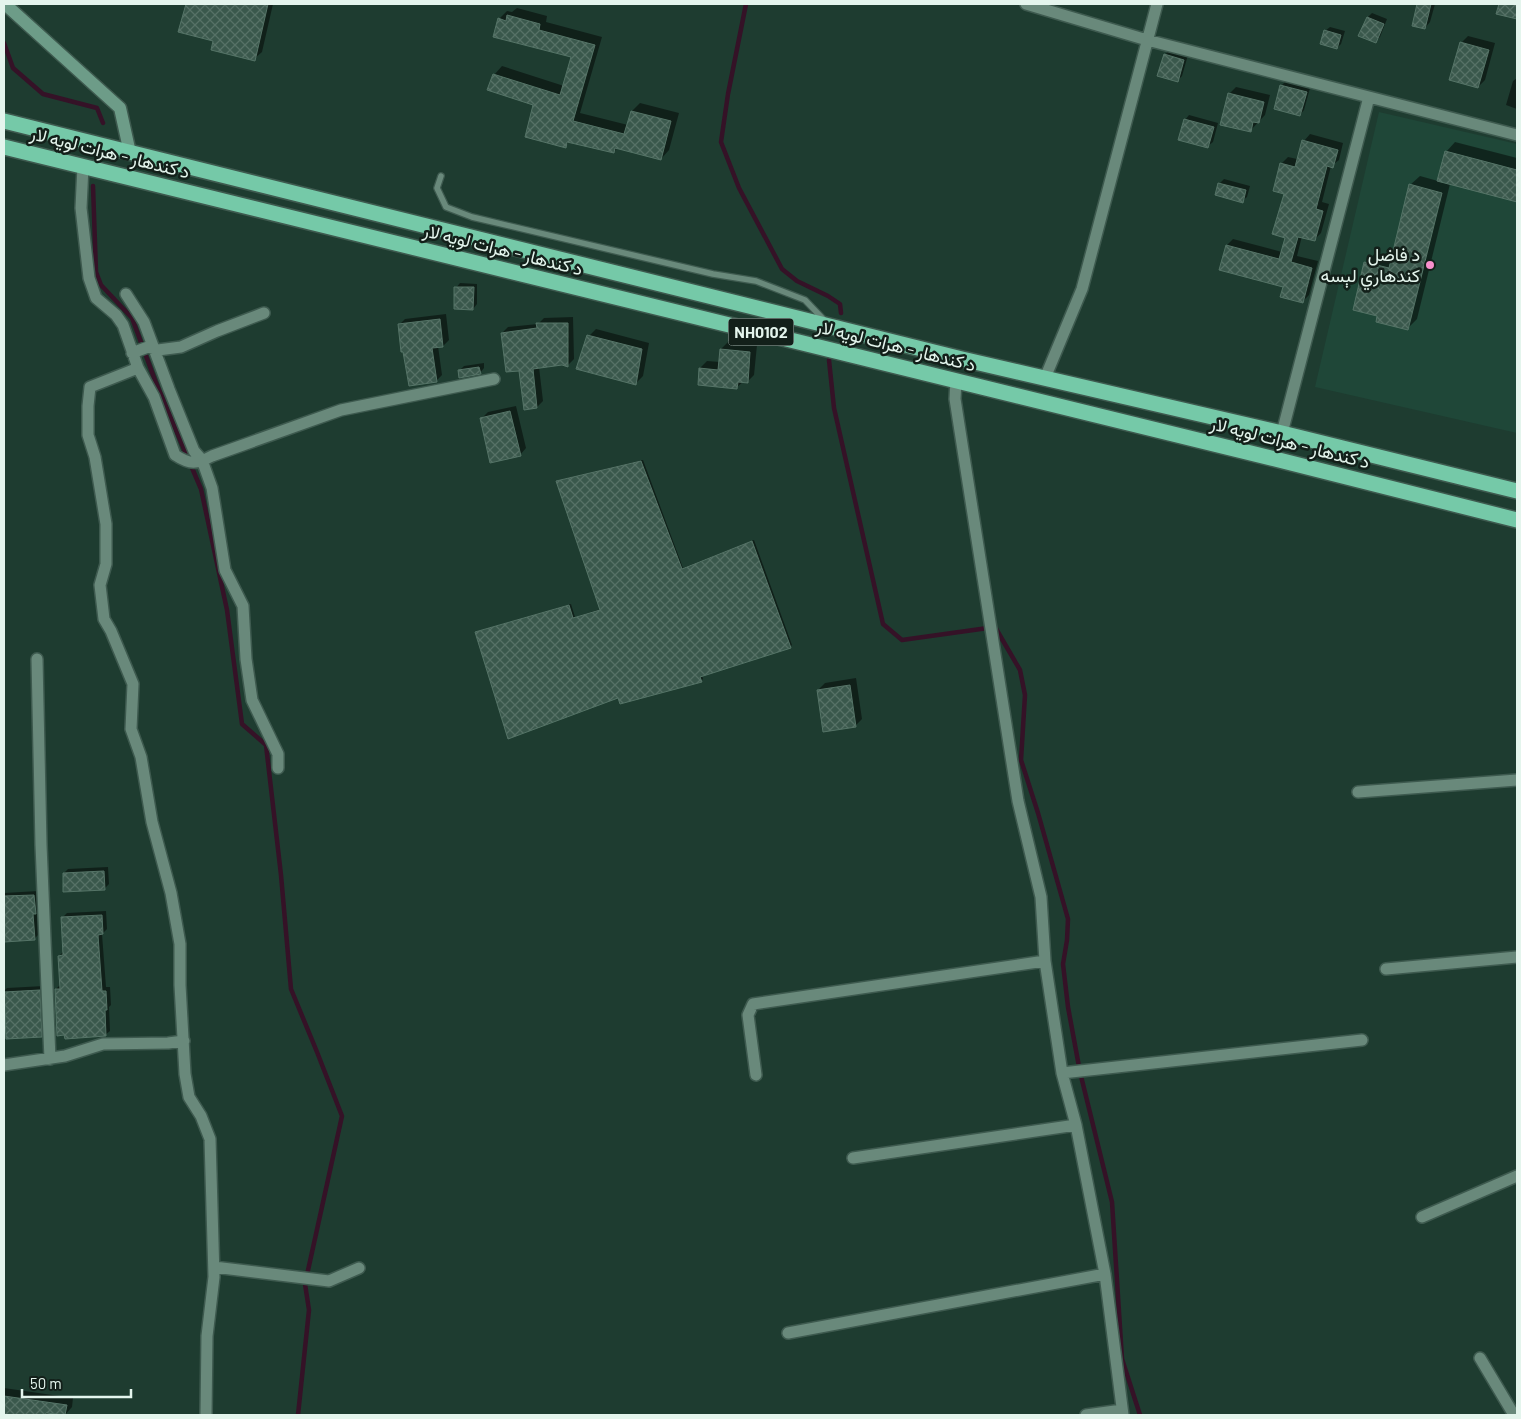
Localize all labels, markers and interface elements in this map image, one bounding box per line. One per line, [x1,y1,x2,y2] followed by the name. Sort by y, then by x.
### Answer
[27,121,192,183] street label: د کندهار - هرات لويه لار
[420,218,585,280] street label: د کندهار - هرات لويه لار
[1321,243,1420,291] place label: د فاضل کندهاري لېسه
[1424,259,1436,271] marker: د فاضل کندهاري لېسه
[813,314,978,376] street label: د کندهار - هرات لويه لار
[728,318,794,346] road number: NH0102
[1207,411,1372,473] street label: د کندهار - هرات لويه لار
[22,1366,131,1398] scale bar
[30,1374,62,1392] text: 50 m

